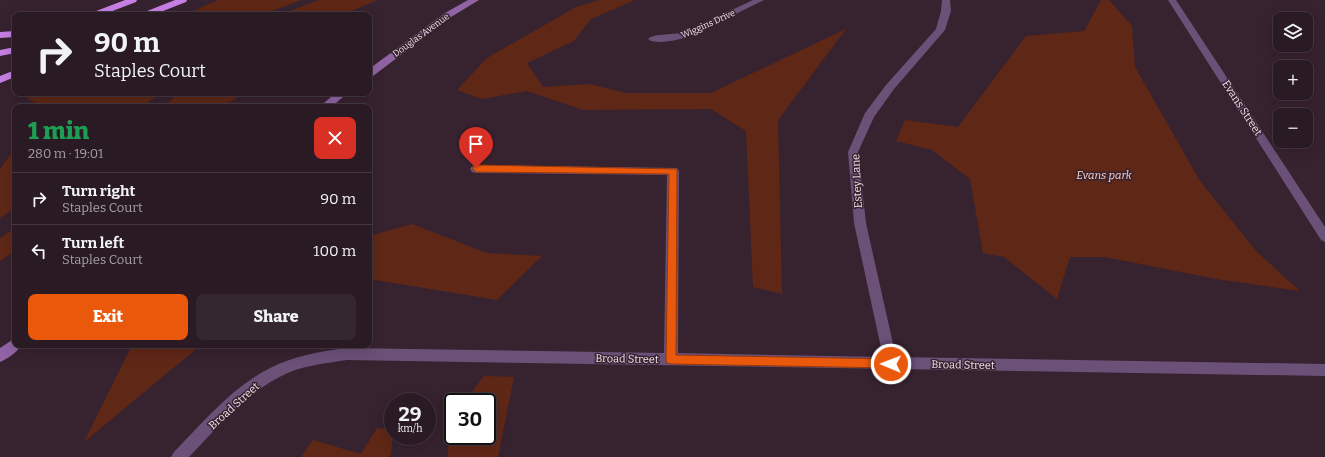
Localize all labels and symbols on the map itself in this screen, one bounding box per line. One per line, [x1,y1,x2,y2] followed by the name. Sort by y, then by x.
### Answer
[679,8,737,40] street label: Wiggins Drive
[391,11,451,59] street label: Douglas Avenue
[1219,78,1265,138] street label: Evans Street
[459,127,493,168] pin
[849,153,865,209] street label: Estey Lane
[1076,169,1133,182] park label: Evans park
[870,343,912,385] position arrow
[595,352,659,366] street label: Broad Street
[931,358,995,372] street label: Broad Street
[206,380,262,432] street label: Broad Street
[444,393,496,445] speed limit sign: 30

